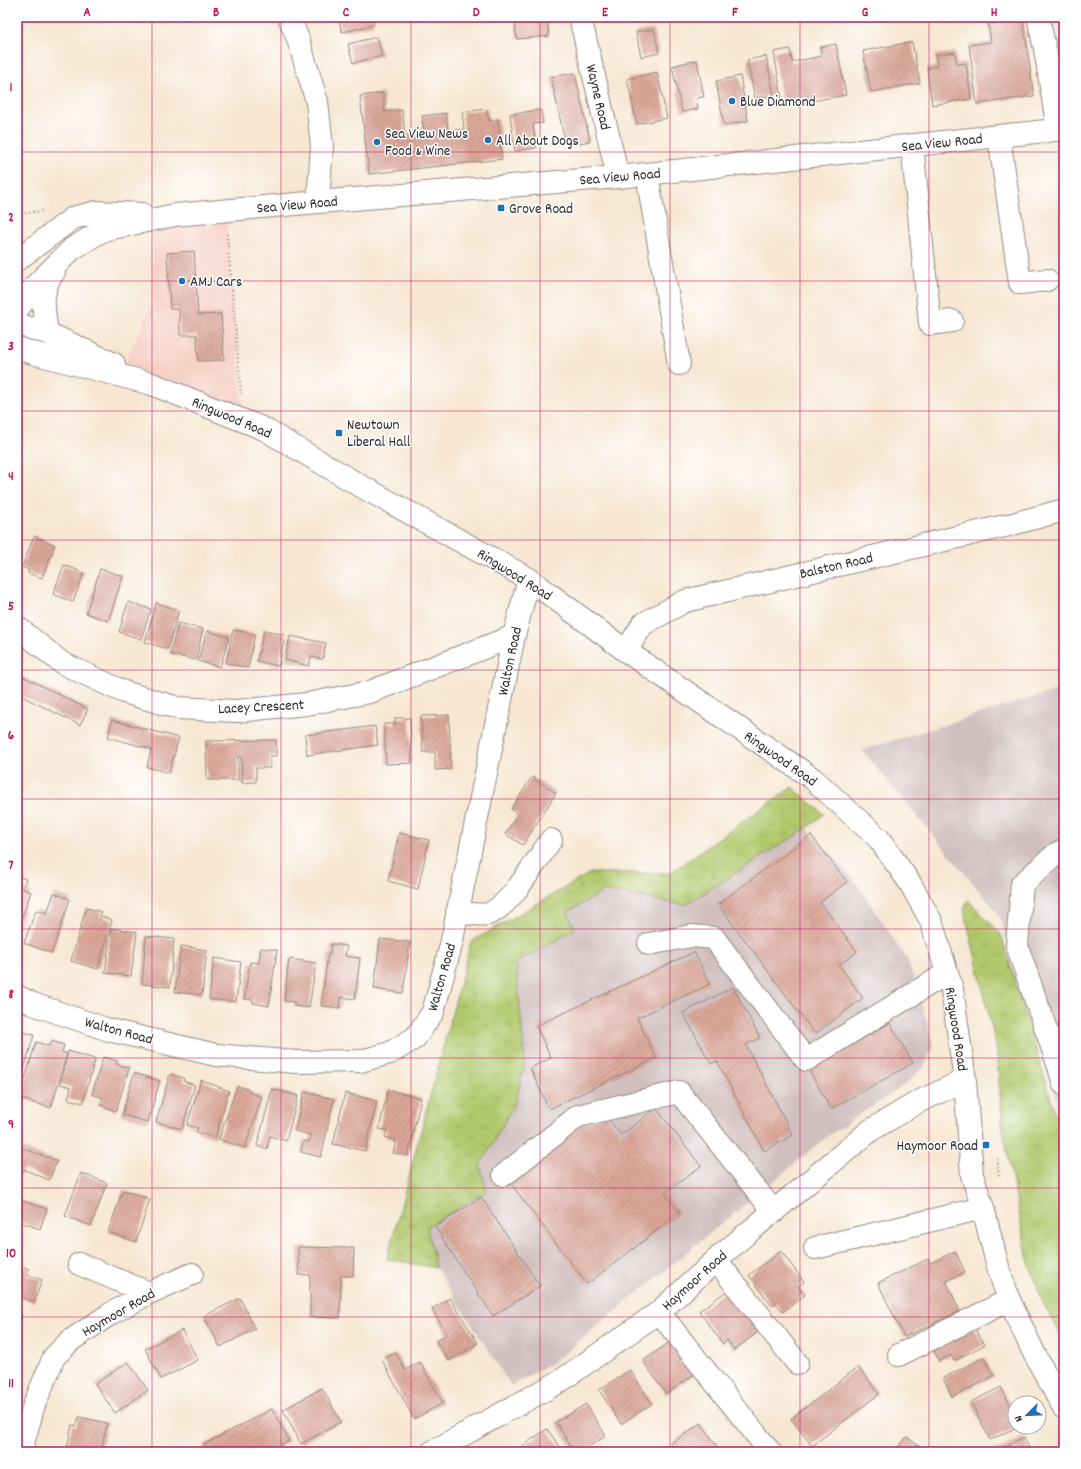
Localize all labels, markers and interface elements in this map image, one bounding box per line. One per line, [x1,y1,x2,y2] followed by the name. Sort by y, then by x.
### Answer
[83,4,91,23] text: A
[213,4,219,23] text: B
[343,4,350,23] text: C
[473,4,480,23] text: D
[602,4,609,23] text: E
[732,4,738,23] text: F
[862,4,869,23] text: G
[991,4,998,23] text: H
[579,62,615,132] street label: Wayne Road
[10,79,13,98] text: 1
[740,92,816,114] place label: Blue Diamond
[727,96,737,106] marker: Blue Diamond
[385,124,468,163] place label: Sea View News Food & Wine
[901,129,984,159] street label: Sea View Road
[496,131,579,153] place label: All About Dogs
[483,135,493,145] marker: All About Dogs
[372,137,382,147] marker: Sea View News Food & Wine
[579,163,662,192] street label: Sea View Road
[256,191,339,220] street label: Sea View Road
[509,199,573,221] place label: Grove Road
[496,203,506,213] marker: Grove Road
[8,209,14,228] text: 2
[190,272,242,294] place label: AMJ Cars
[177,276,187,286] marker: AMJ Cars
[8,338,14,357] text: 3
[188,392,275,446] street label: Ringwood Road
[347,415,411,454] place label: Newtown Liberal Hall
[334,428,344,438] marker: Newtown Liberal Hall
[8,468,14,487] text: 4
[472,544,556,608] street label: Ringwood Road
[798,548,875,586] street label: Balston Road
[8,598,14,617] text: 5
[493,625,529,698] street label: Walton Road
[217,695,305,721] street label: Lacey Crescent
[739,726,821,793] street label: Ringwood Road
[8,727,15,746] text: 6
[9,857,14,876] text: 7
[423,941,463,1014] street label: Walton Road
[8,986,14,1005] text: 8
[938,986,973,1073] street label: Ringwood Road
[82,1012,155,1052] street label: Walton Road
[8,1116,14,1135] text: 9
[897,1136,978,1158] place label: Haymoor Road
[981,1140,991,1150] marker: Haymoor Road
[6,1245,16,1264] text: 10
[658,1246,733,1317] street label: Haymoor Road
[78,1284,160,1344] street label: Haymoor Road
[8,1375,14,1394] text: 11
[1007,1395,1047,1435] north arrow
[1011,1412,1028,1424] text: N

